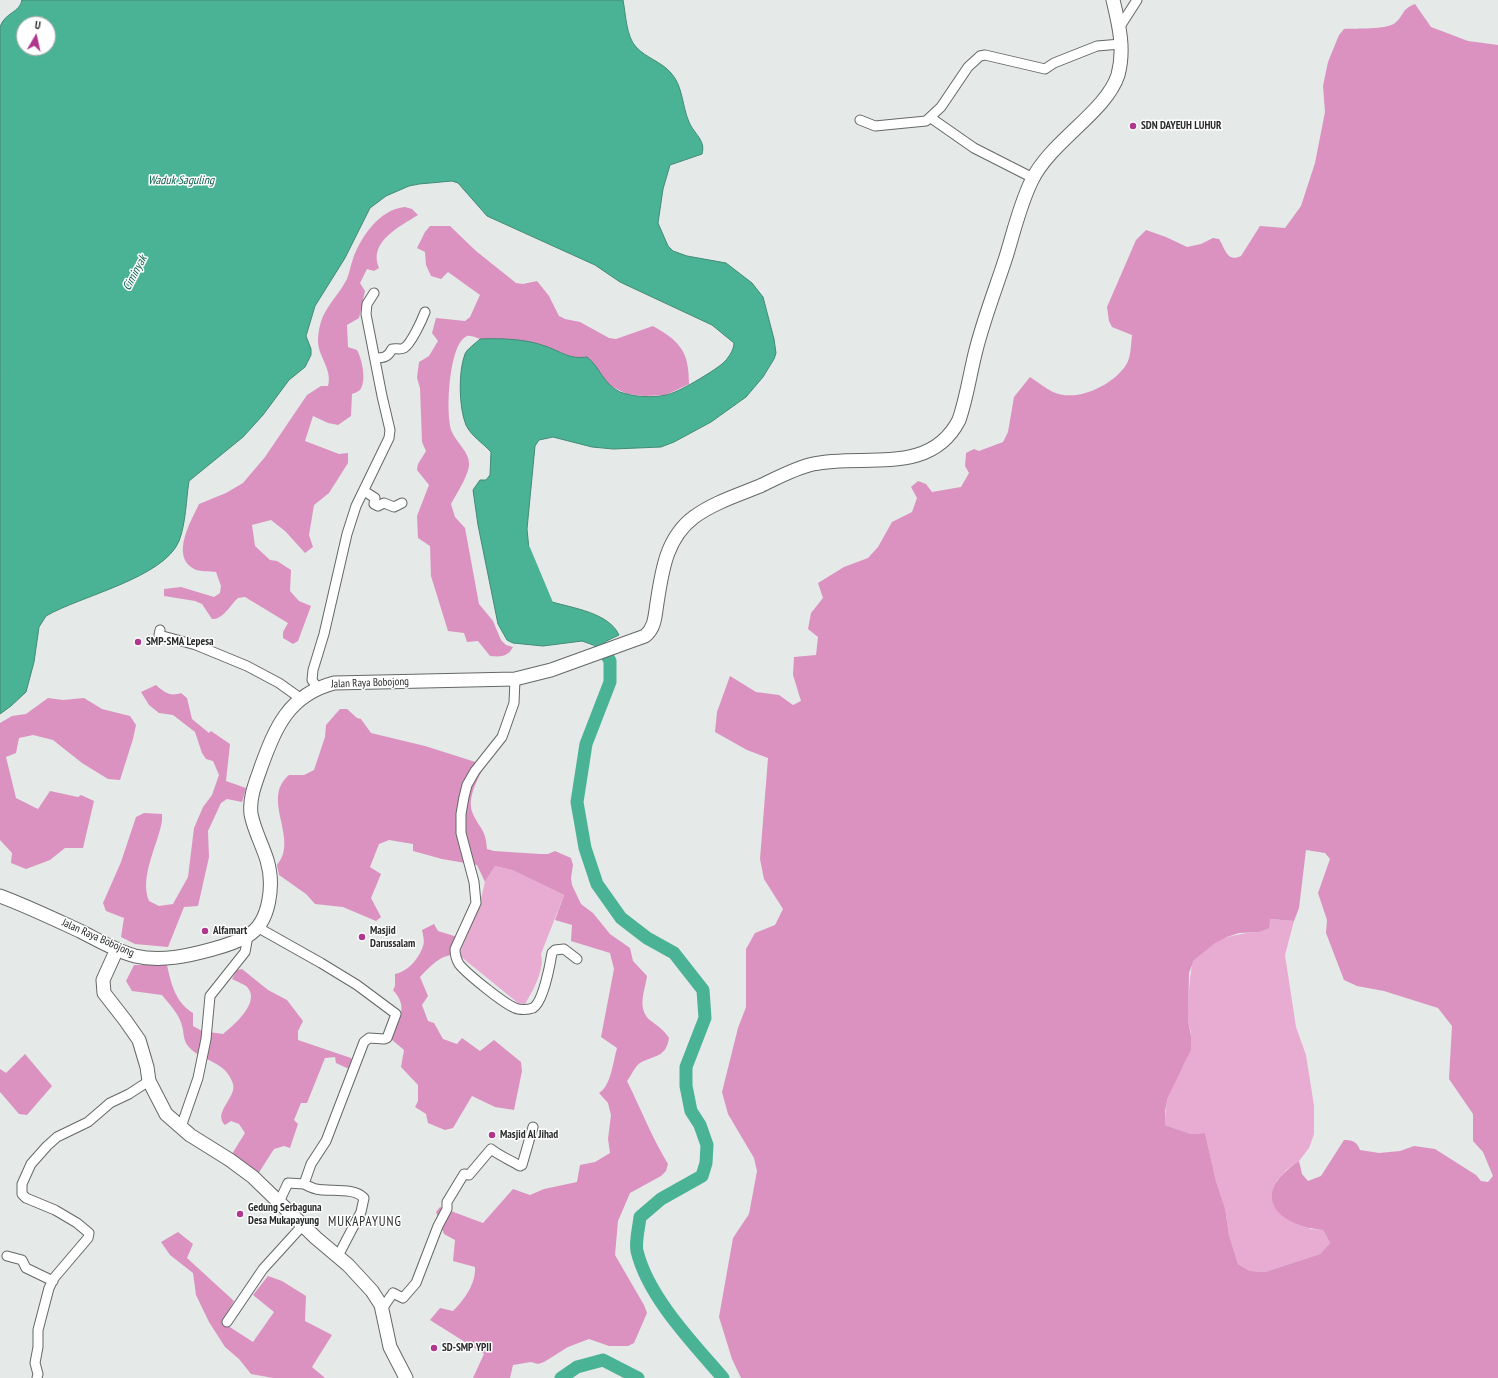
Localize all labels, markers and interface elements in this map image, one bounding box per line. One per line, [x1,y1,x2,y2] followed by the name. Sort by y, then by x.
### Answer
[16,16,56,56] north arrow
[34,18,42,32] text: U
[1141,119,1222,133] place label: SDN DAYEUH LUHUR
[1128,121,1138,131] marker: SDN DAYEUH LUHUR
[148,174,214,188] water label: Waduk Saguling
[120,253,150,293] water label: Ciminyak
[146,635,214,649] place label: SMP-SMA Lepesa
[133,637,143,647] marker: SMP-SMA Lepesa
[331,675,409,691] street label: Jalan Raya Bobojong
[60,916,136,960] street label: Jalan Raya Bobojong
[213,924,247,938] place label: Alfamart
[370,924,415,950] place label: Masjid Darussalam
[200,926,210,936] marker: Alfamart
[357,932,367,942] marker: Masjid Darussalam
[500,1128,558,1142] place label: Masjid Al Jihad
[487,1130,497,1140] marker: Masjid Al Jihad
[248,1201,322,1227] place label: Gedung Serbaguna Desa Mukapayung
[235,1209,245,1219] marker: Gedung Serbaguna Desa Mukapayung
[328,1214,402,1230] district label: MUKAPAYUNG
[442,1341,492,1355] place label: SD-SMP YPII
[429,1343,439,1353] marker: SD-SMP YPII

